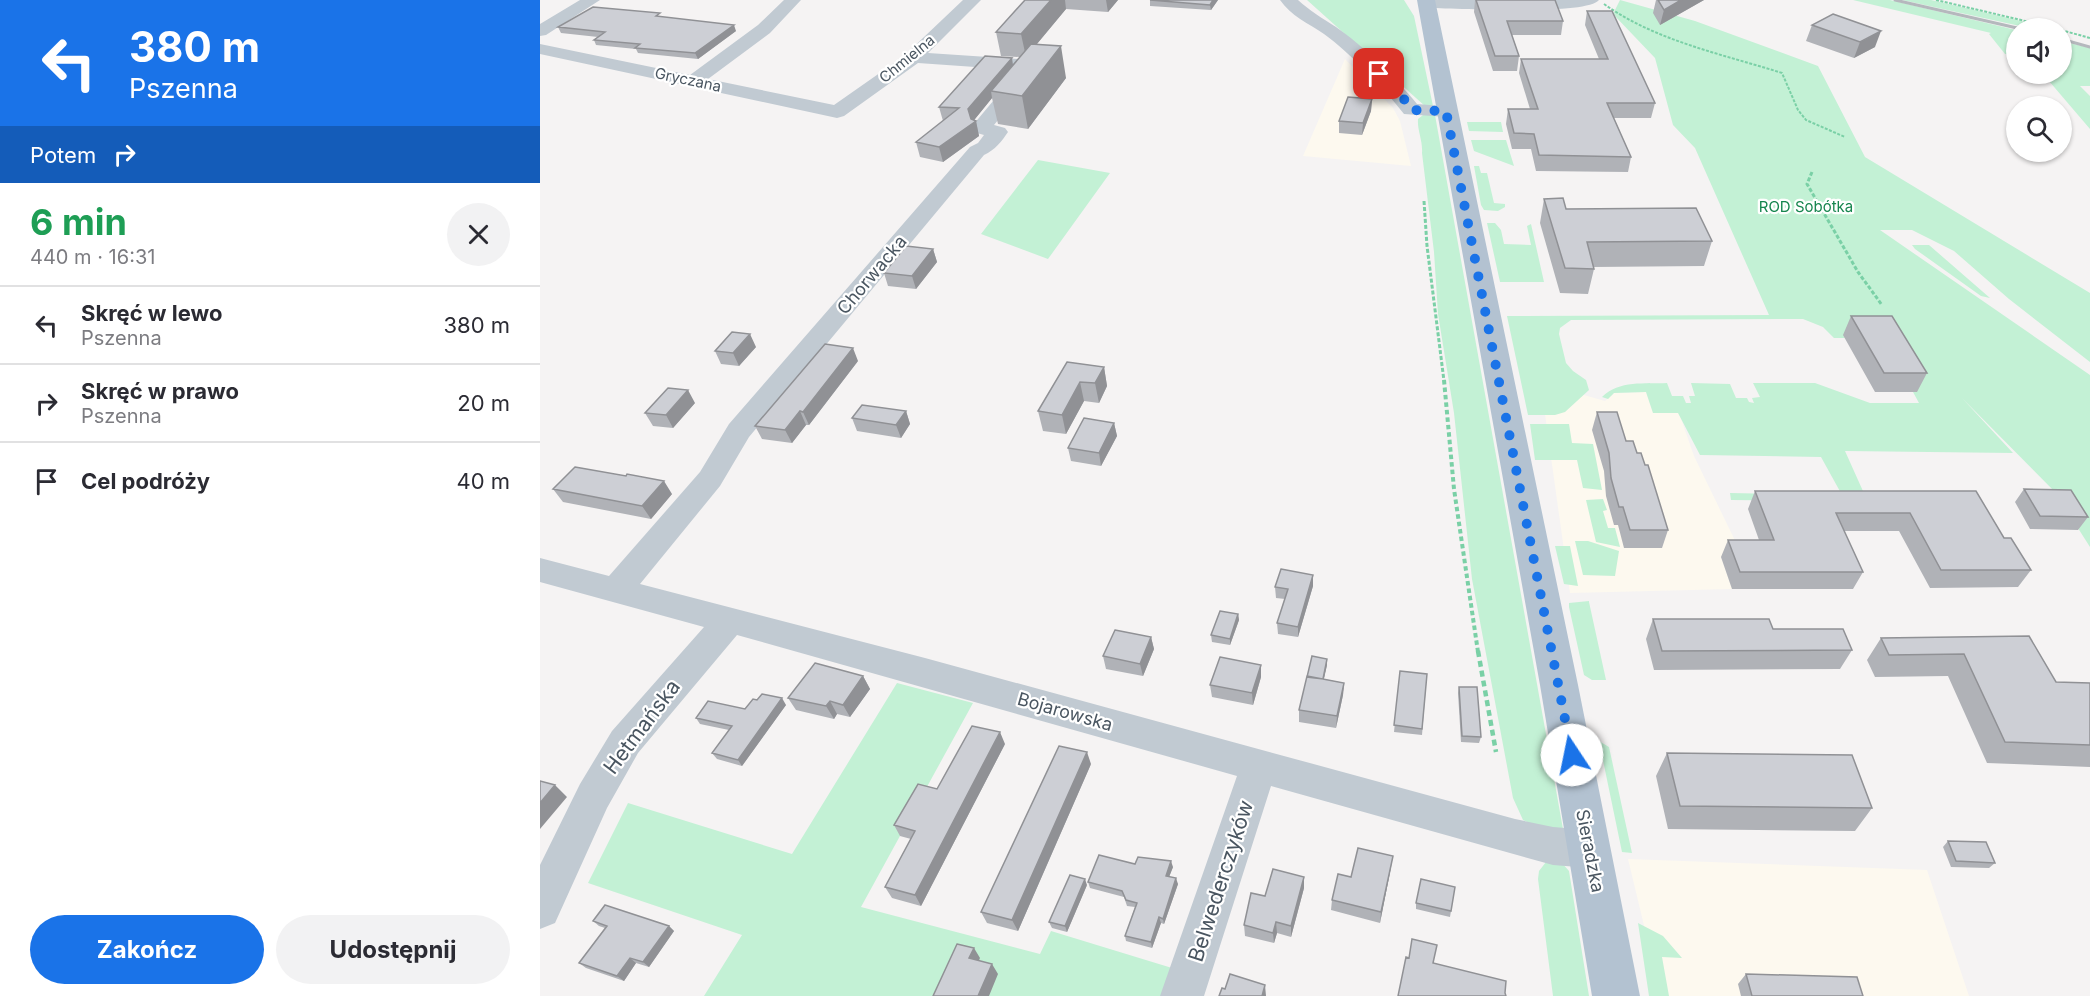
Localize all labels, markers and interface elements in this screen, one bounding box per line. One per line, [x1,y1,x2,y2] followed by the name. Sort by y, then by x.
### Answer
[2006,18,2072,162] map controls
[2006,18,2072,84] button: sound
[129,21,260,72] text: 380 m
[30,24,108,102] icon: left
[875,30,938,87] street label: Chmielna
[1353,48,1404,99] pin
[1362,57,1395,90] icon: arrive
[653,63,723,96] street label: Gryczana
[129,72,238,105] text: Pszenna
[2006,96,2072,162] button: search
[108,138,141,171] icon: right
[30,142,96,168] text: Potem
[1759,197,1853,216] park label: ROD Sobótka
[30,200,127,244] text: 6 min
[447,203,510,266] button: close
[833,231,911,318] street label: Chorwacka
[30,245,155,269] text: 440 m · 16:31
[81,300,222,326] text: Skręć w lewo
[30,309,63,342] icon: left
[443,312,510,338] text: 380 m
[81,326,162,350] text: Pszenna
[81,378,239,404] text: Skręć w prawo
[30,387,63,420] icon: right
[457,390,510,416] text: 20 m
[81,404,162,428] text: Pszenna
[30,465,63,498] icon: arrive
[81,468,210,494] text: Cel podróży
[456,468,510,494] text: 40 m
[598,675,685,779] street label: Hetmańska
[1015,688,1115,735] street label: Bojarowska
[1540,723,1604,787] position arrow
[1183,797,1258,965] street label: Belwederczyków
[1572,808,1609,894] street label: Sieradzka
[30,915,264,984] button: Zakończ
[276,915,510,984] button: Udostępnij

